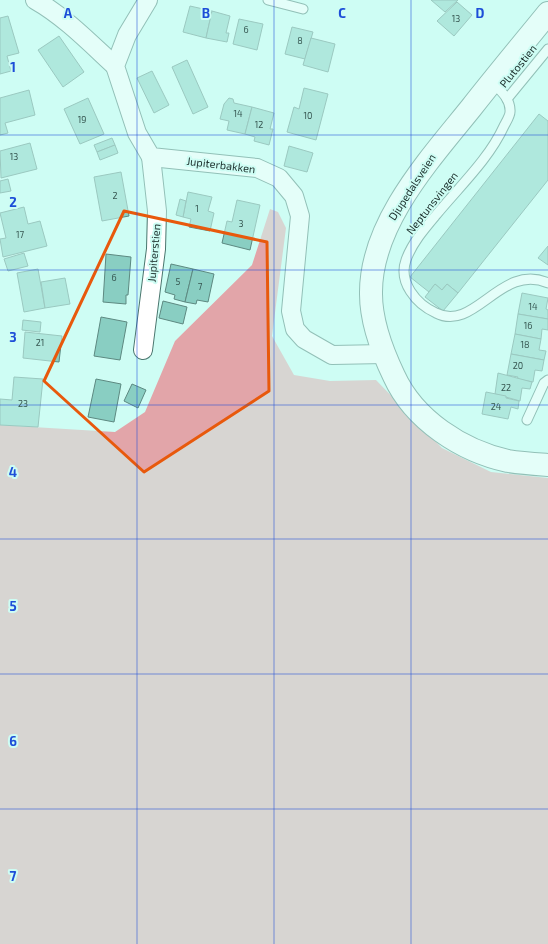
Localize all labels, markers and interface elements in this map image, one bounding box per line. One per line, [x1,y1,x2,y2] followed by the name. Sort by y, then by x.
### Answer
[64,5,73,21] text: A
[202,5,210,21] text: B
[338,5,346,21] text: C
[476,5,485,21] text: D
[452,13,460,24] house number: 13
[243,24,249,35] house number: 6
[297,35,303,46] house number: 8
[496,42,539,90] street label: Plutostien
[10,59,16,75] text: 1
[233,108,243,119] house number: 14
[303,110,313,121] house number: 10
[78,114,86,125] house number: 19
[255,119,263,130] house number: 12
[10,151,18,162] house number: 13
[385,151,439,223] street label: Djupedalsveien
[186,154,256,175] street label: Jupiterbakken
[403,169,460,237] street label: Neptunsvingen
[112,190,118,201] house number: 2
[9,194,17,210] text: 2
[195,203,199,214] house number: 1
[238,218,244,229] house number: 3
[144,223,163,283] street label: Jupiterstien
[16,229,24,240] house number: 17
[111,272,117,283] house number: 6
[176,276,181,287] house number: 5
[198,281,203,292] house number: 7
[528,301,538,312] house number: 14
[524,320,532,331] house number: 16
[9,329,17,345] text: 3
[36,337,44,348] house number: 21
[520,339,530,350] house number: 18
[513,360,523,371] house number: 20
[501,382,511,393] house number: 22
[18,398,28,409] house number: 23
[491,401,502,412] house number: 24
[9,464,17,480] text: 4
[9,598,17,614] text: 5
[9,733,17,749] text: 6
[10,868,17,884] text: 7

